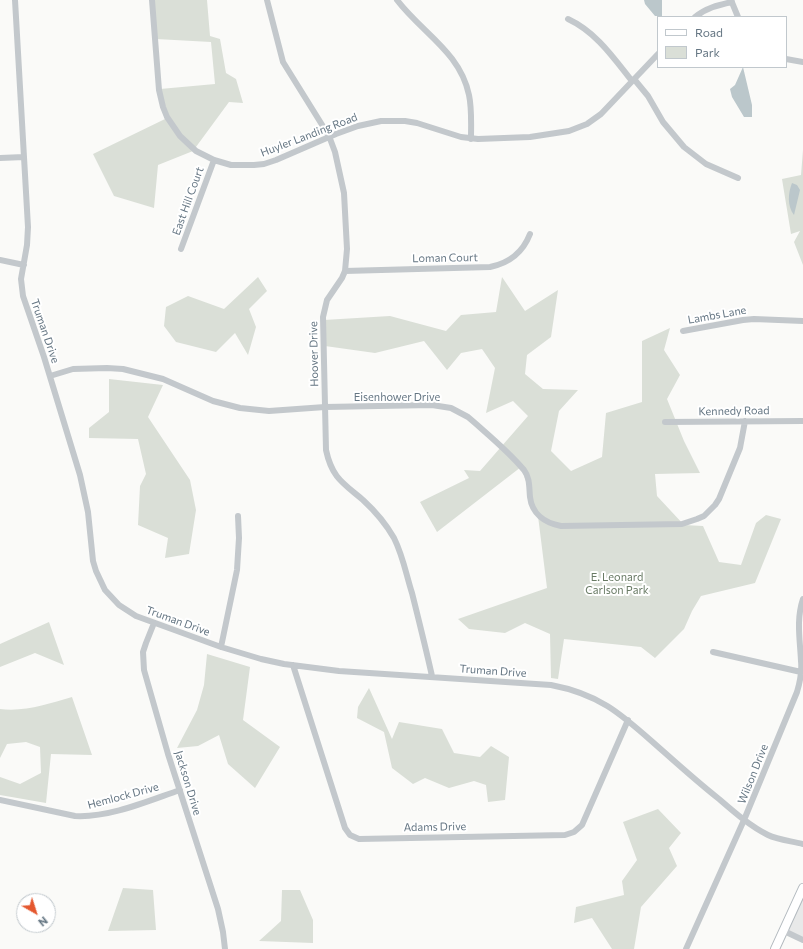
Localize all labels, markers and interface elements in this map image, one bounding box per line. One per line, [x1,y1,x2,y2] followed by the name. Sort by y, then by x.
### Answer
[657,16,787,68] legend
[695,25,723,39] text: Road
[695,45,720,59] text: Park
[259,110,359,160] street label: Huyler Landing Road
[170,165,206,237] street label: East Hill Court
[412,251,478,265] street label: Loman Court
[28,297,62,365] street label: Truman Drive
[687,303,747,327] street label: Lambs Lane
[307,321,321,387] street label: Hoover Drive
[354,390,440,404] street label: Eisenhower Drive
[698,404,770,418] street label: Kennedy Road
[585,570,649,596] park label: E. Leonard Carlson Park
[144,603,212,639] street label: Truman Drive
[459,662,527,680] street label: Truman Drive
[735,742,771,806] street label: Wilson Drive
[172,749,204,817] street label: Jackson Drive
[86,780,160,812] street label: Hemlock Drive
[404,820,466,834] street label: Adams Drive
[16,893,56,933] north arrow
[36,914,51,930] text: N

